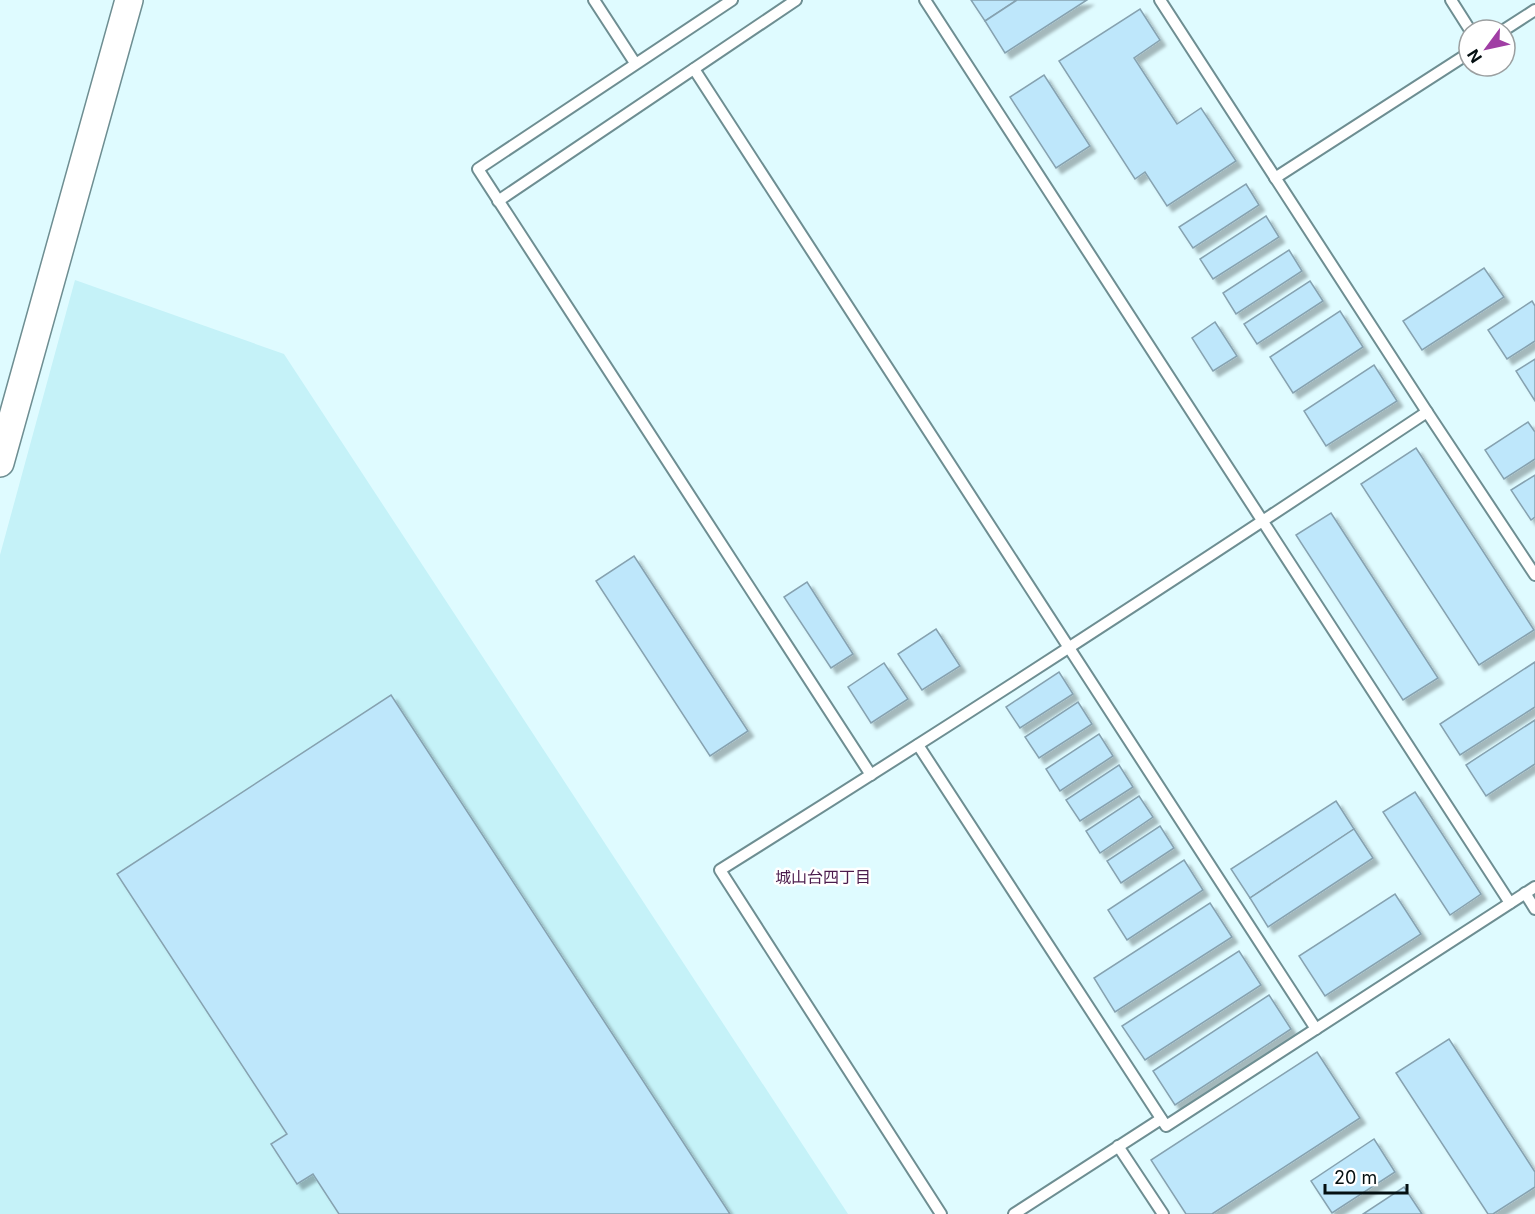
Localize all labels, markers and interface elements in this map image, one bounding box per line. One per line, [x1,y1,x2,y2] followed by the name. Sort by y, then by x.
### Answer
[1457,18,1517,78] north arrow
[1463,46,1486,67] text: N
[775,867,871,887] district label: 城山台四丁目
[1325,1157,1408,1195] scale bar
[1334,1167,1377,1188] text: 20 m

